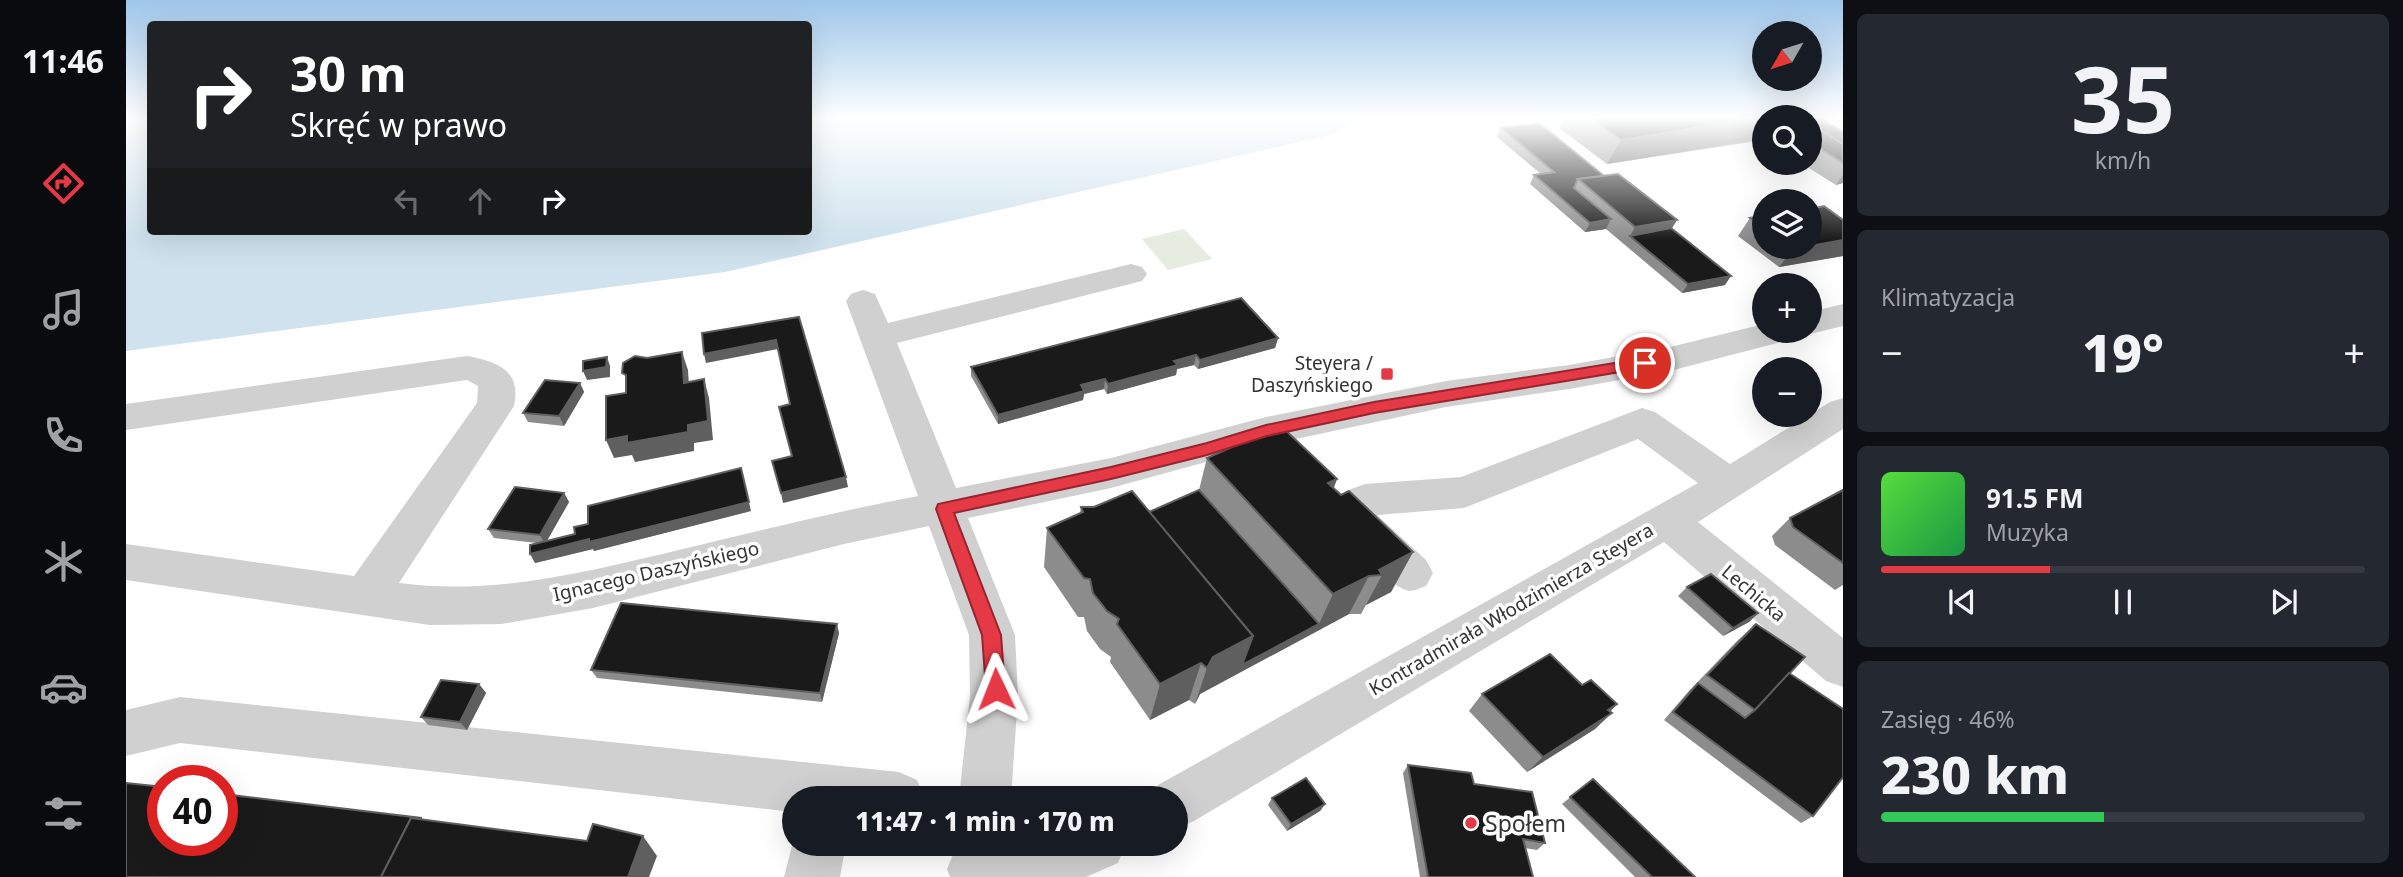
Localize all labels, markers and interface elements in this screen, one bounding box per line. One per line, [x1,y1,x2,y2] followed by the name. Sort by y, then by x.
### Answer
[1752,21,1822,91] north arrow
[1752,21,1822,427] map controls
[2071,36,2175,160] text: 35
[22,39,104,82] text: 11:46
[290,40,407,106] text: 30 m
[175,49,266,140] icon: right
[290,103,507,146] text: Skręć w prawo
[1752,105,1822,175] button: search
[2095,144,2151,176] text: km/h
[39,159,88,208] icon: directions
[388,182,426,220] icon: left
[461,182,499,220] icon: ahead
[534,182,572,220] icon: right
[1752,189,1822,259] button: layers
[1752,273,1822,343] button: +
[1881,281,2015,313] text: Klimatyzacja
[39,285,88,334] icon: music
[2082,316,2164,387] text: 19°
[1881,326,1903,378] text: −
[2343,326,2365,378] text: +
[1615,333,1675,393] pin
[1626,344,1664,382] icon: arrive
[1251,350,1373,398] place label: Steyera / Daszyńskiego
[1752,357,1822,427] button: −
[1379,366,1395,382] marker: Steyera / Daszyńskiego
[39,411,88,460] icon: phone
[1986,480,2083,516] text: 91.5 FM
[1986,516,2069,548] text: Muzyka
[1364,517,1658,701] street label: Kontradmirała Włodzimierza Steyera
[551,535,761,607] street label: Ignacego Daszyńskiego
[39,537,88,586] icon: climate
[1716,558,1792,628] street label: Lechicka
[1943,583,1981,621] icon: previous
[2104,583,2142,621] icon: pause
[2265,583,2303,621] icon: next
[959,652,1033,726] position arrow
[39,663,88,712] icon: car
[1881,703,2015,735] text: Zasięg · 46%
[1881,738,2069,809] text: 230 km
[147,765,238,856] speed limit sign: 40
[39,789,88,838] icon: filters
[855,803,1115,839] text: 11:47 · 1 min · 170 m
[1485,807,1566,839] place label: Społem
[1463,815,1479,831] marker: Społem

